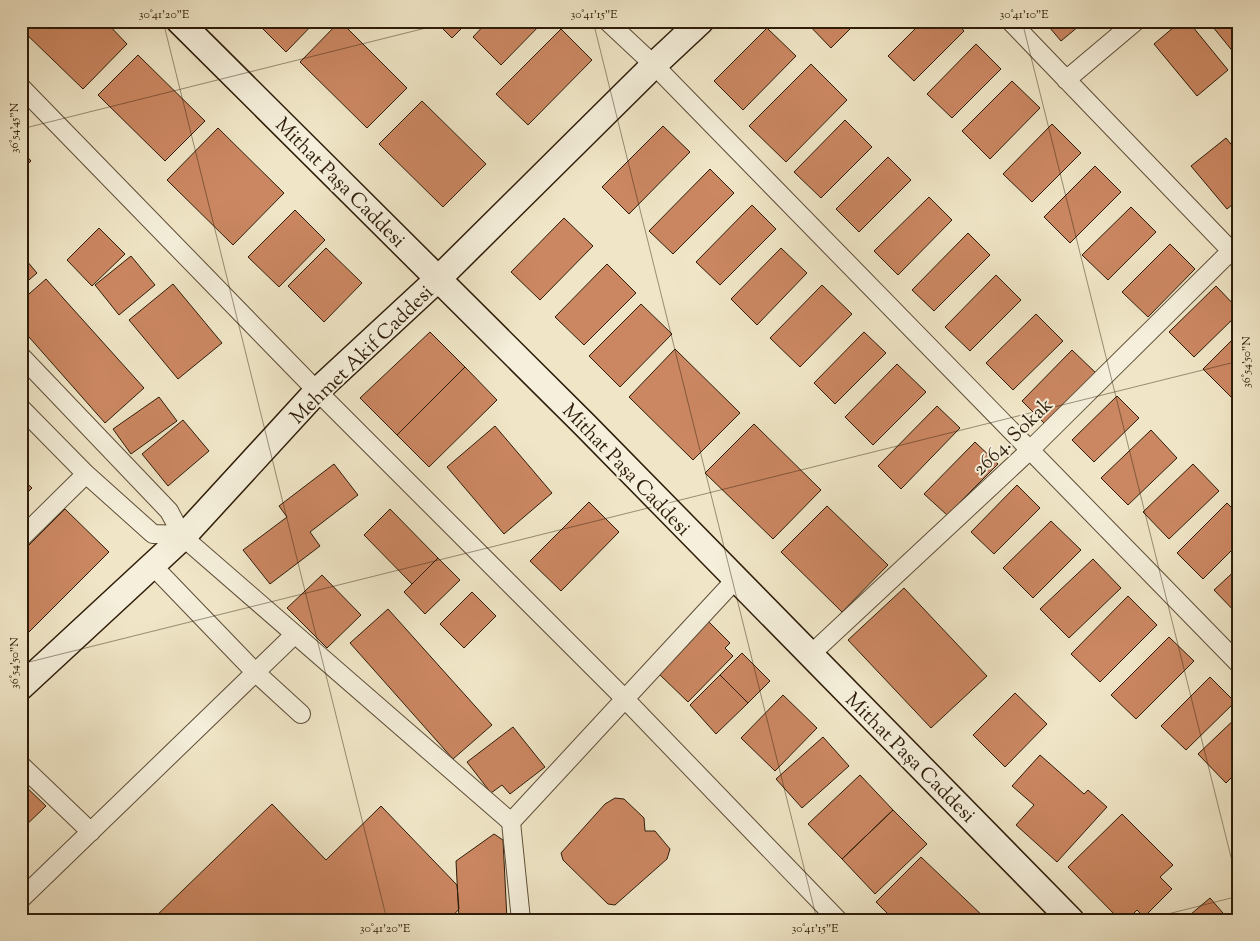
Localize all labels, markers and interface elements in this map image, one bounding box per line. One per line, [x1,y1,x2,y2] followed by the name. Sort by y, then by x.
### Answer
[139,6,190,24] text: 30°41'20"E
[570,6,618,24] text: 30°41'15"E
[1000,6,1049,24] text: 30°41'10"E
[6,102,24,153] text: 36°54'45"N
[267,112,411,256] street label: Mithat Paşa Caddesi
[284,279,441,432] street label: Mehmet Akif Caddesi
[1238,336,1256,388] text: 36°54'50"N
[967,392,1061,484] street label: 2664. Sokak
[554,398,696,544] street label: Mithat Paşa Caddesi
[6,637,24,689] text: 36°54'50"N
[837,687,981,831] street label: Mithat Paşa Caddesi
[360,920,411,938] text: 30°41'20"E
[791,920,839,938] text: 30°41'15"E

